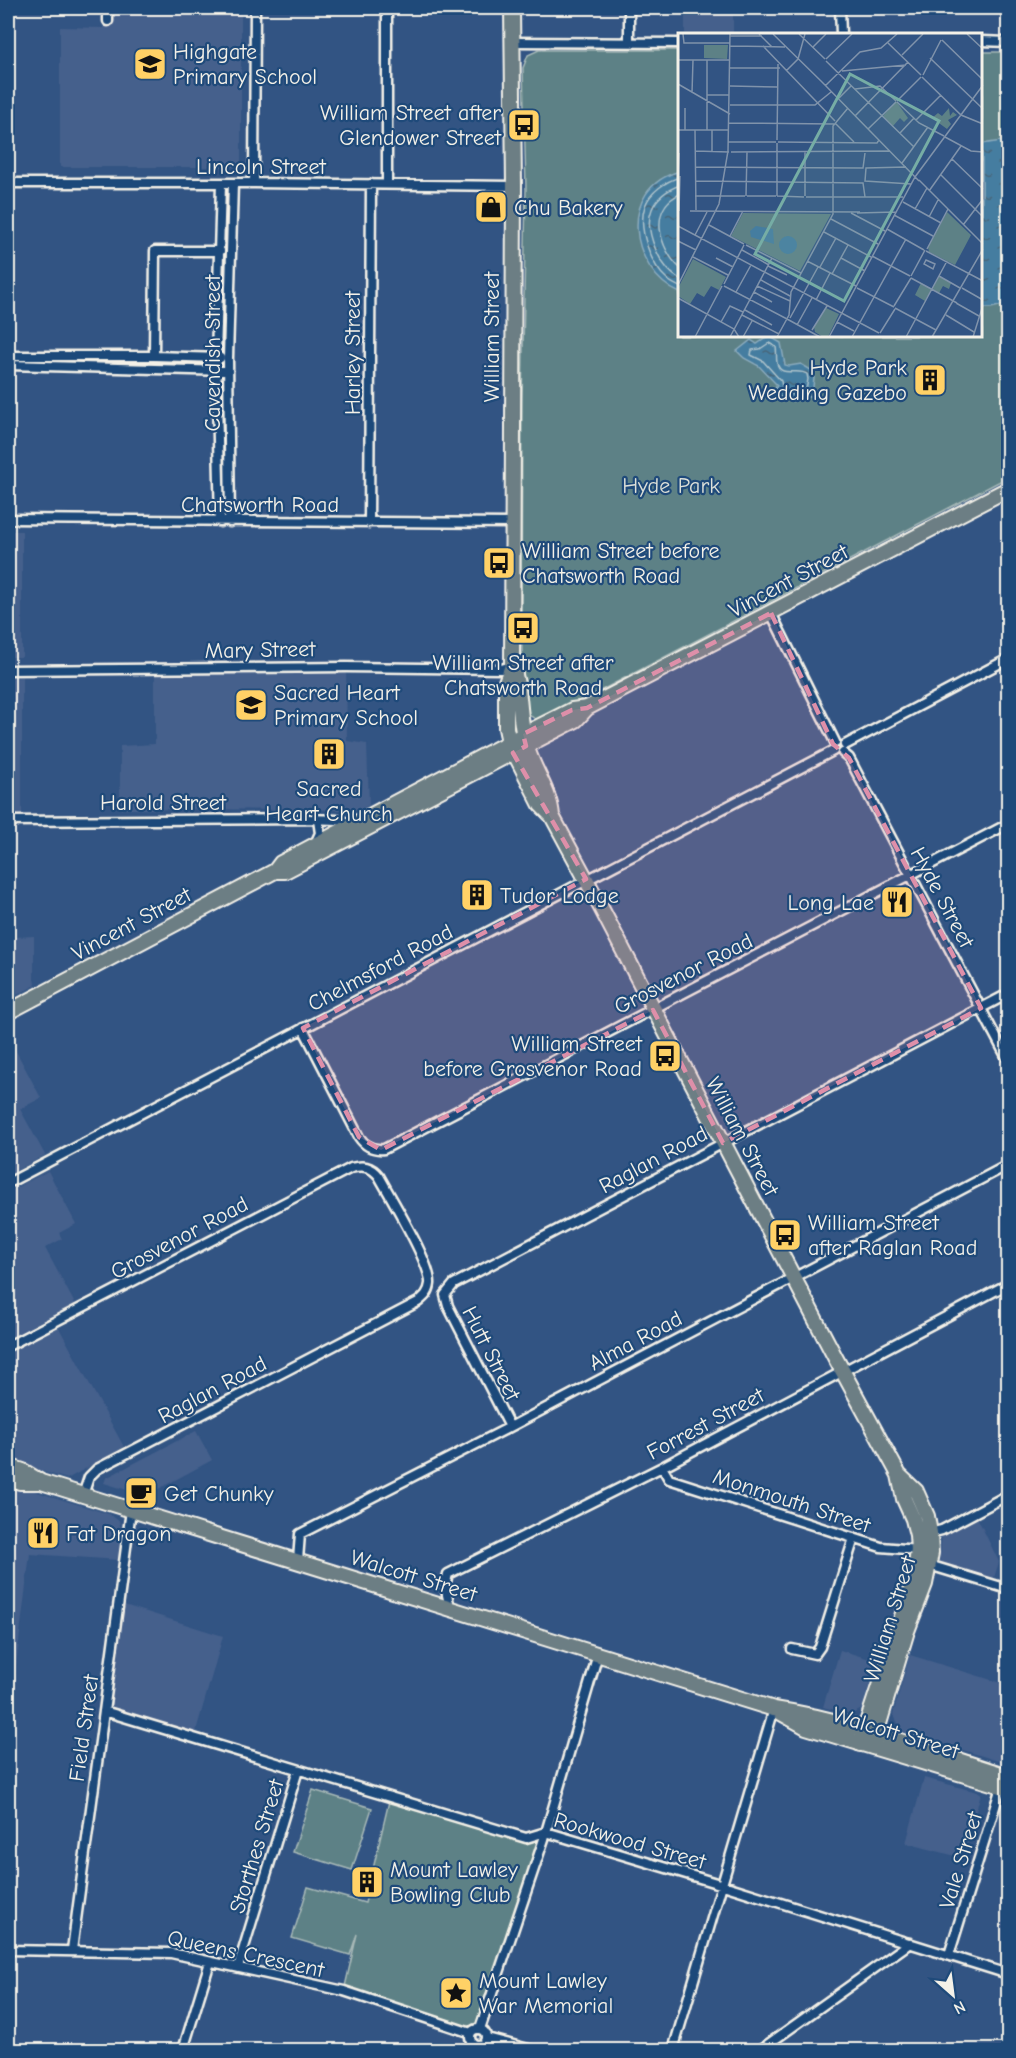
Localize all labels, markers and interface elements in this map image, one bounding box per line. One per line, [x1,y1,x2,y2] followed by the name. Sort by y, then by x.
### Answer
[678,33,983,338] inset map
[173,39,317,90] place label: Highgate Primary School
[132,46,168,82] school or university icon: Highgate Primary School
[320,100,502,151] place label: William Street after Glendower Street
[506,107,542,143] bus stop icon: William Street after Glendower Street
[196,154,327,180] street label: Lincoln Street
[473,189,509,225] shop icon: Chu Bakery
[514,195,623,221] place label: Chu Bakery
[479,271,505,402] street label: William Street
[200,274,226,431] street label: Cavendish Street
[340,290,366,415] street label: Harley Street
[748,355,907,406] place label: Hyde Park Wedding Gazebo
[912,362,948,398] building icon: Hyde Park Wedding Gazebo
[622,473,720,499] park label: Hyde Park
[181,492,339,518] street label: Chatsworth Road
[522,538,720,589] place label: William Street before Chatsworth Road
[724,538,853,623] street label: Vincent Street
[481,545,517,581] bus stop icon: William Street before Chatsworth Road
[505,610,541,646] bus stop icon: William Street after Chatsworth Road
[204,636,316,664] street label: Mary Street
[433,650,614,701] place label: William Street after Chatsworth Road
[274,680,418,731] place label: Sacred Heart Primary School
[233,687,269,723] school or university icon: Sacred Heart Primary School
[311,736,347,772] building icon: Sacred Heart Church
[265,776,393,827] place label: Sacred Heart Church
[100,790,227,816] street label: Harold Street
[905,843,980,953] street label: Hyde Street
[459,877,495,913] building icon: Tudor Lodge
[67,881,196,966] street label: Vincent Street
[500,883,619,909] place label: Tudor Lodge
[879,884,915,920] restaurant icon: Long Lae
[788,890,874,916] place label: Long Lae
[303,919,457,1017] street label: Chelmsford Road
[610,928,757,1020] street label: Grosvenor Road
[423,1031,643,1082] place label: William Street before Grosvenor Road
[647,1038,683,1074] bus stop icon: William Street before Grosvenor Road
[700,1073,785,1201] street label: William Street
[595,1120,712,1199] street label: Raglan Road
[106,1191,253,1285] street label: Grosvenor Road
[808,1210,977,1261] place label: William Street after Raglan Road
[767,1217,803,1253] bus stop icon: William Street after Raglan Road
[456,1302,526,1406] street label: Hutt Street
[584,1305,687,1376] street label: Alma Road
[154,1350,271,1429] street label: Raglan Road
[642,1382,769,1466] street label: Forrest Street
[710,1463,874,1539] street label: Monmouth Street
[123,1475,159,1511] cafe icon: Get Chunky
[164,1481,274,1507] place label: Get Chunky
[25,1515,61,1551] restaurant icon: Fat Dragon
[66,1521,171,1547] place label: Fat Dragon
[347,1544,481,1608] street label: Walcott Street
[858,1552,922,1686] street label: William Street
[64,1672,104,1783] street label: Field Street
[829,1701,963,1765] street label: Walcott Street
[224,1775,290,1916] street label: Storthes Street
[551,1807,709,1875] street label: Rookwood Street
[934,1808,988,1912] street label: Vale Street
[390,1857,518,1908] place label: Mount Lawley Bowling Club
[349,1864,385,1900] building icon: Mount Lawley Bowling Club
[165,1925,327,1983] street label: Queens Crescent
[923,1965,983,2025] north arrow
[479,1968,613,2019] place label: Mount Lawley War Memorial
[438,1975,474,2011] place icon: Mount Lawley War Memorial
[951,1997,968,2018] text: N

